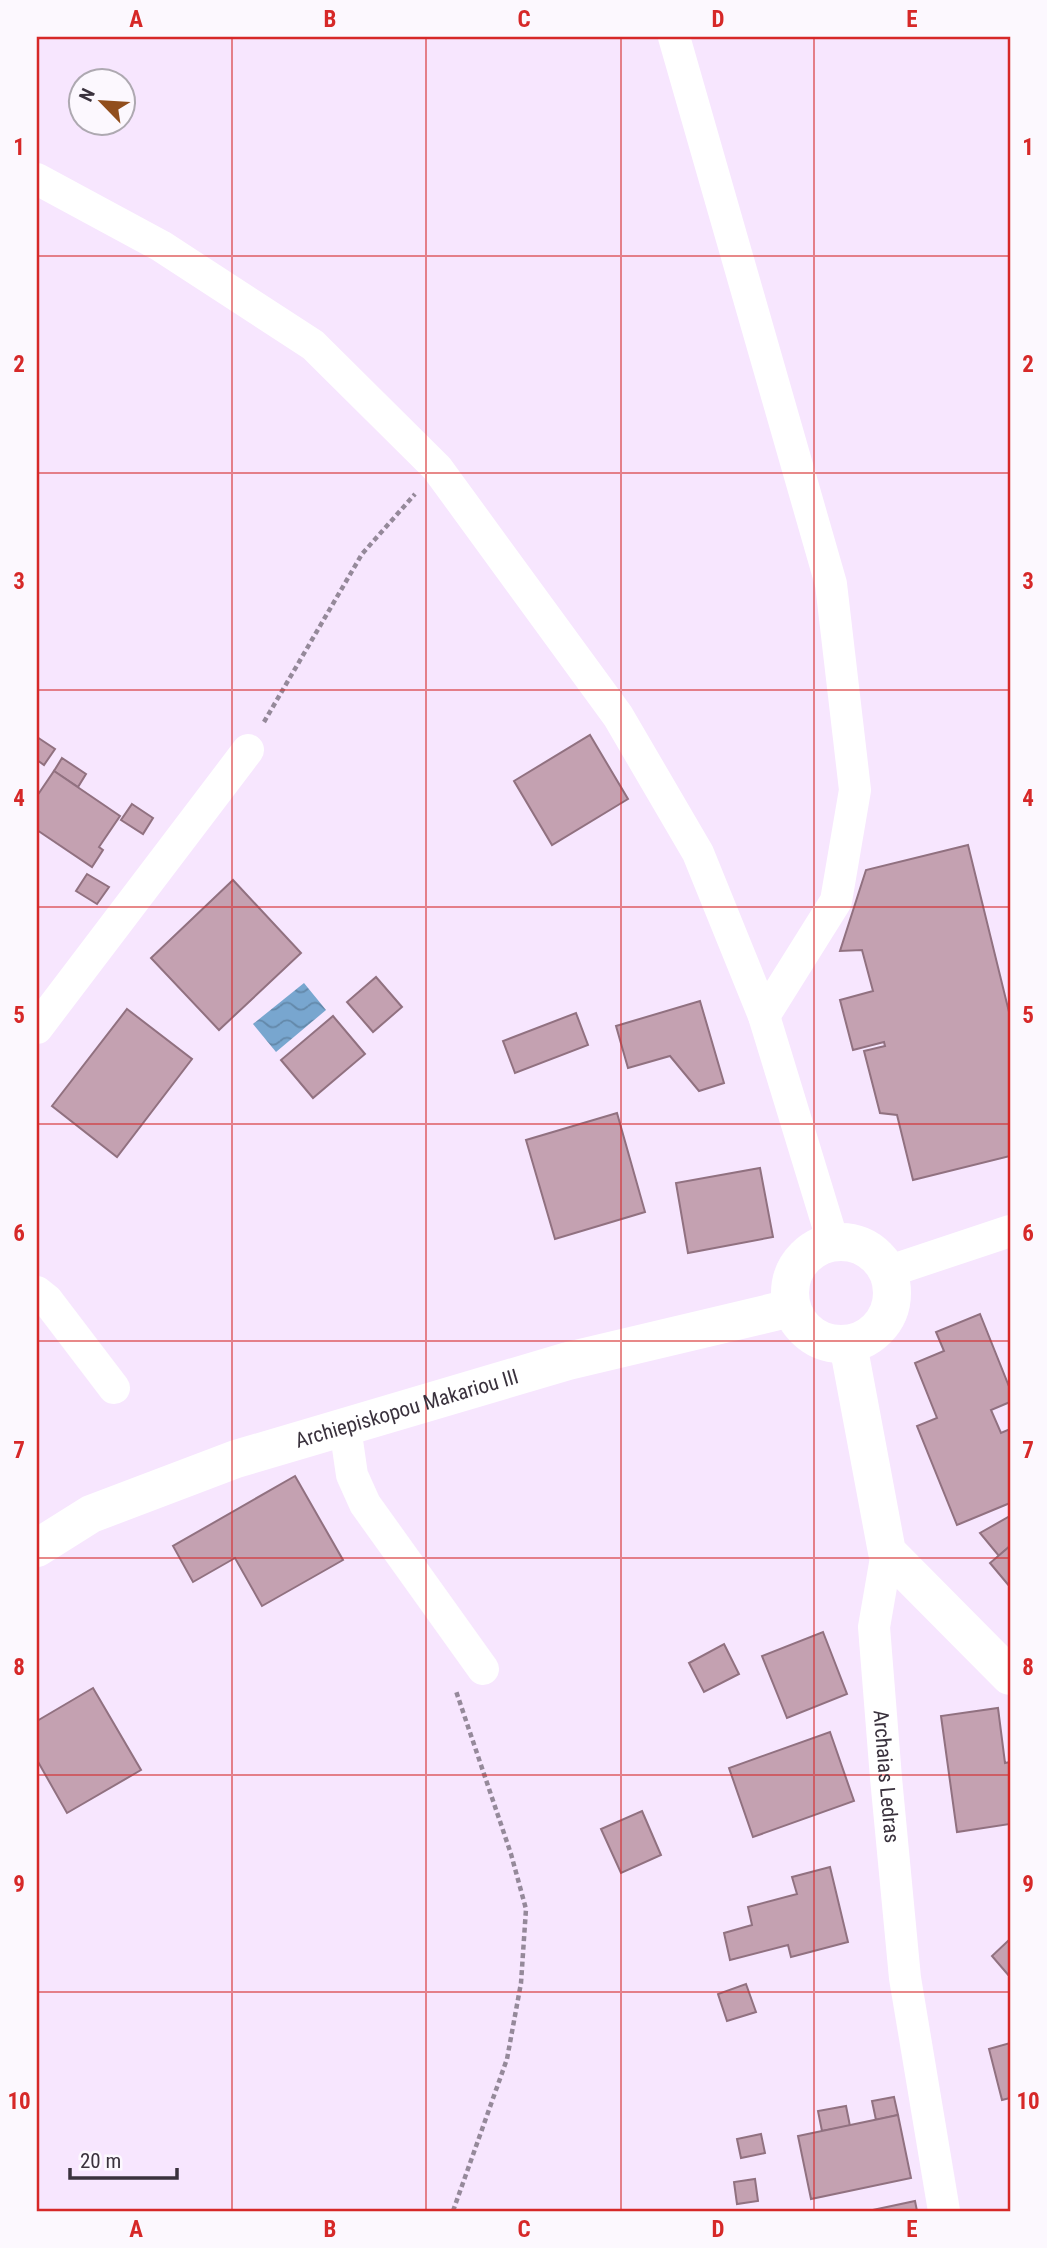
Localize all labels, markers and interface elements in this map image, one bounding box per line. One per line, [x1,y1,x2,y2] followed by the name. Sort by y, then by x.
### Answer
[129,6,143,33] text: A
[324,6,336,33] text: B
[517,6,531,33] text: C
[712,6,725,33] text: D
[906,6,918,33] text: E
[66,66,136,136] north arrow
[74,85,100,105] text: N
[13,134,25,161] text: 1
[1022,134,1034,161] text: 1
[13,351,25,378] text: 2
[1022,351,1034,378] text: 2
[13,568,25,595] text: 3
[1022,568,1034,595] text: 3
[13,785,25,812] text: 4
[1022,785,1034,812] text: 4
[13,1002,25,1029] text: 5
[1022,1002,1034,1029] text: 5
[13,1220,25,1247] text: 6
[1022,1220,1034,1247] text: 6
[292,1364,521,1453] street label: Archiepiskopou Makariou III
[13,1437,25,1464] text: 7
[1022,1437,1034,1464] text: 7
[13,1654,25,1681] text: 8
[1022,1654,1034,1681] text: 8
[869,1709,904,1844] street label: Archaias Ledras
[13,1871,25,1898] text: 9
[1022,1871,1034,1898] text: 9
[7,2088,31,2115] text: 10
[1016,2088,1040,2115] text: 10
[70,2136,177,2180] scale bar
[80,2149,121,2173] text: 20 m
[129,2216,143,2243] text: A
[324,2216,336,2243] text: B
[517,2216,531,2243] text: C
[712,2216,725,2243] text: D
[906,2216,918,2243] text: E

